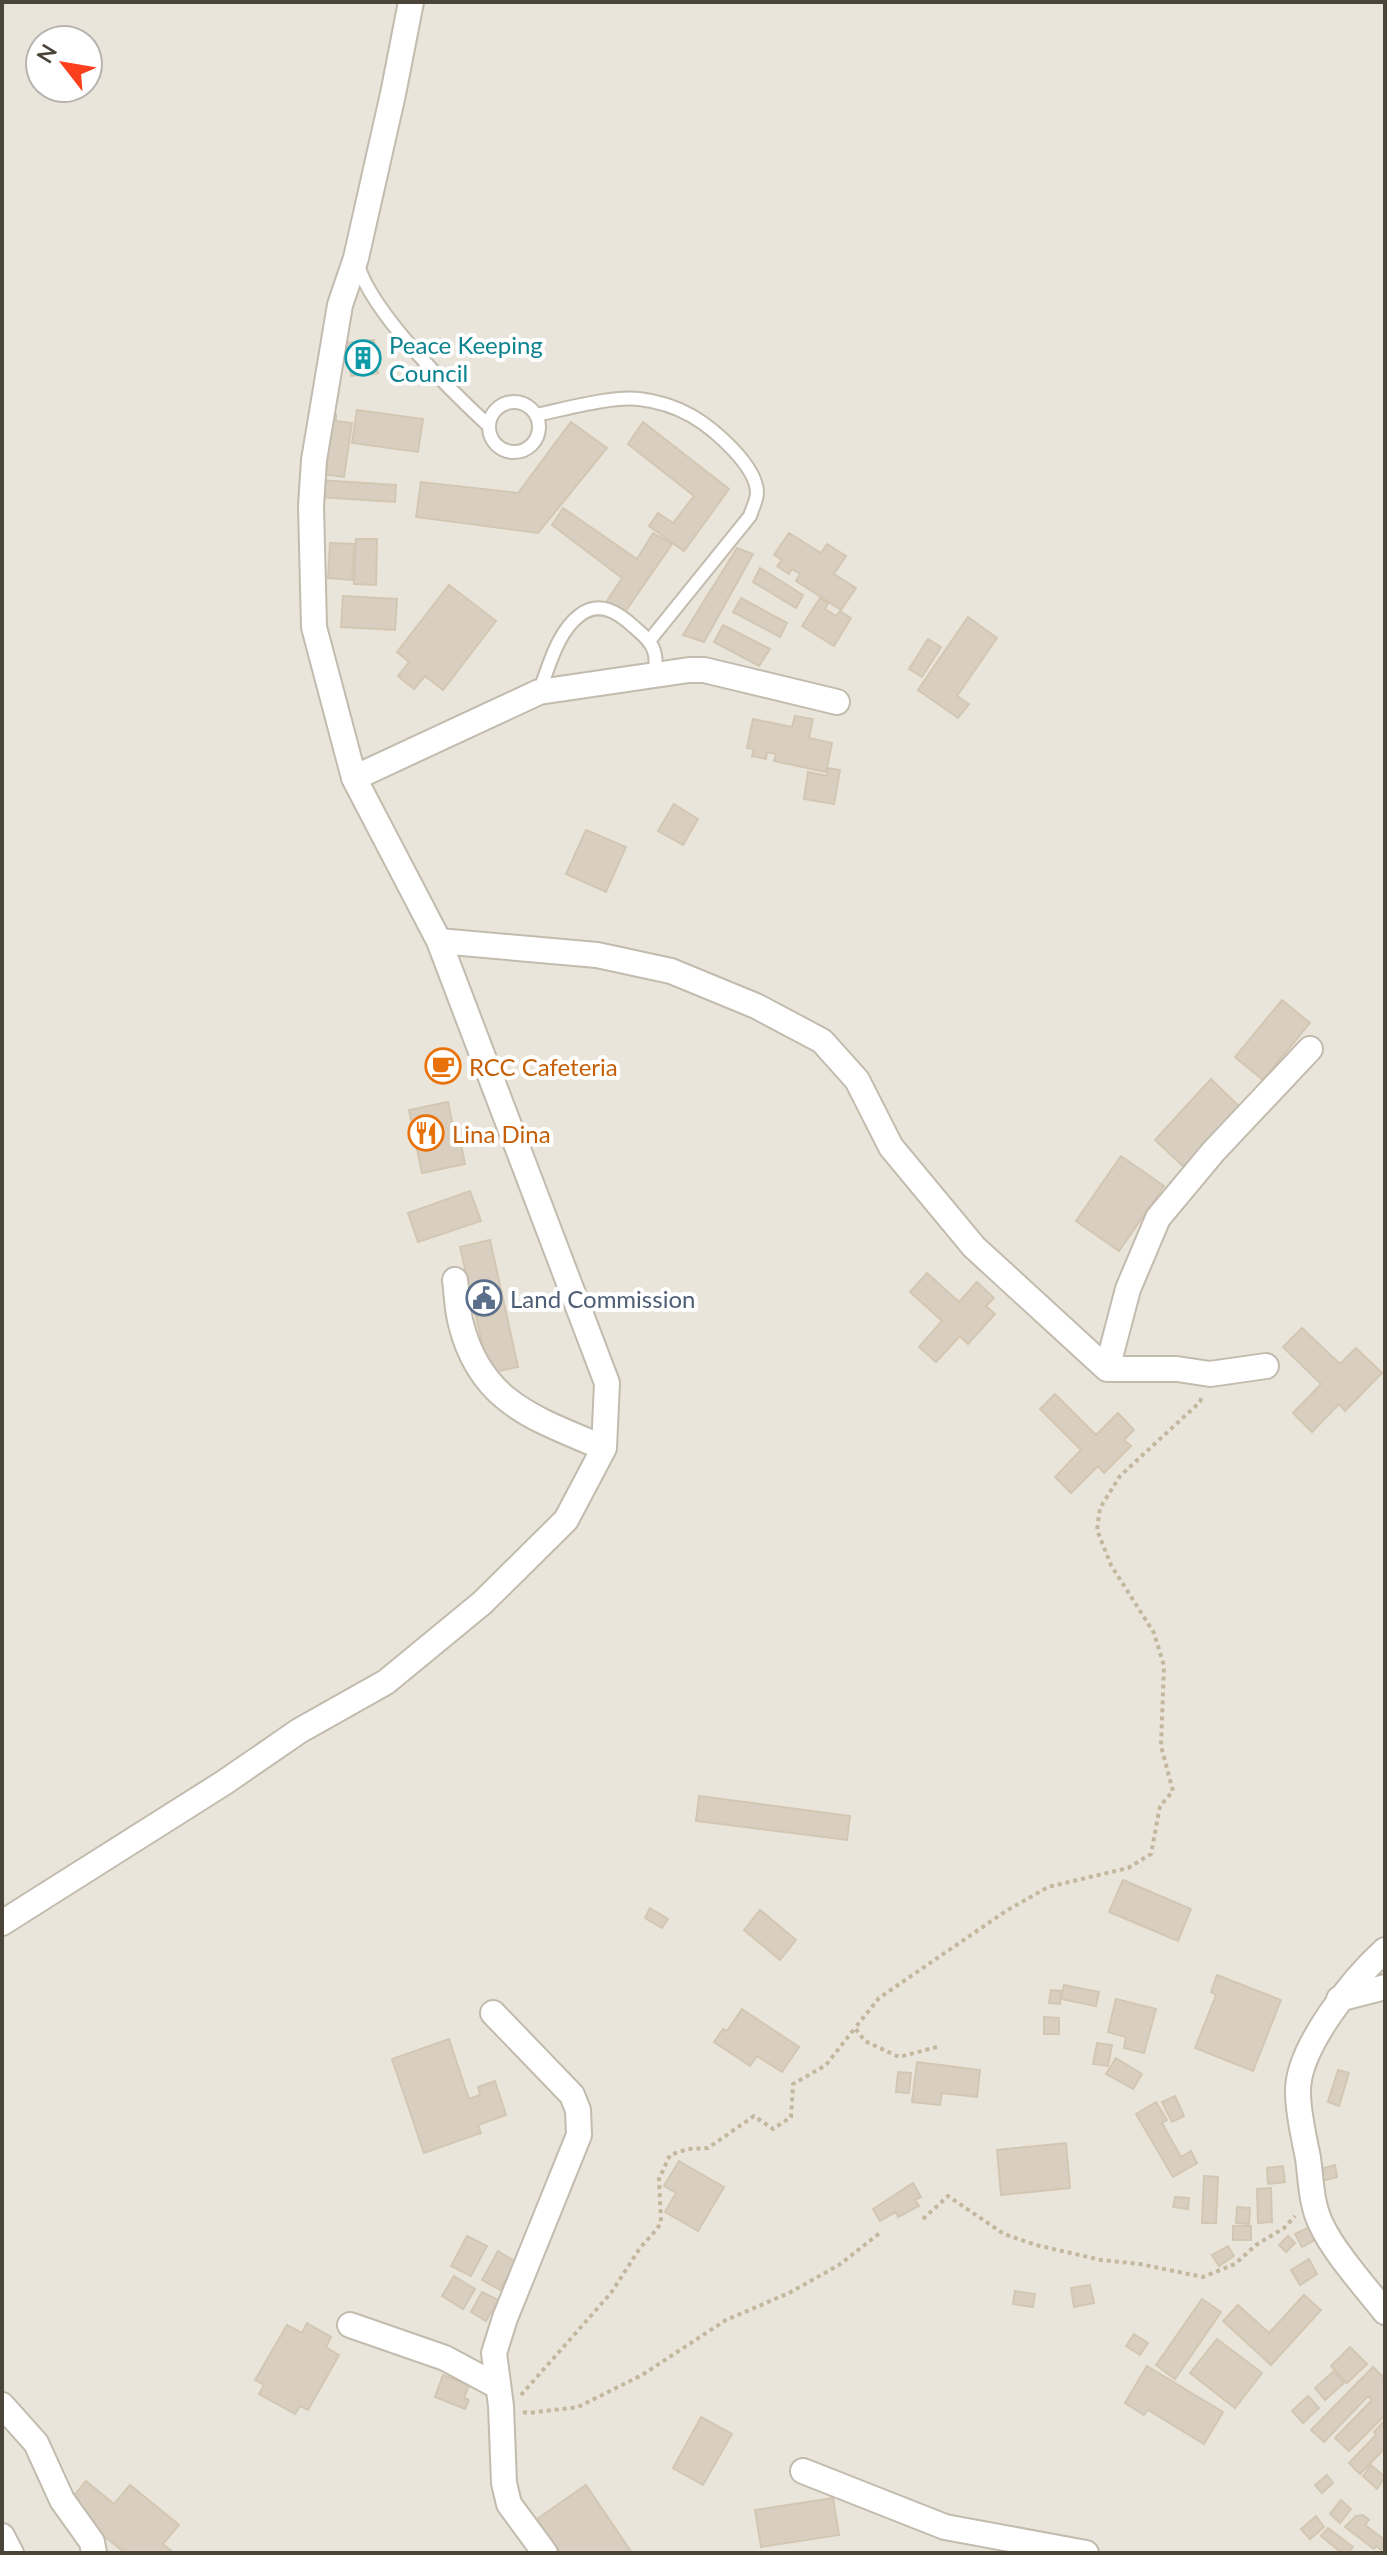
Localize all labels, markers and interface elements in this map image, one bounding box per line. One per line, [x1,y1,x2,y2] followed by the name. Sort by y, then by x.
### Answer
[24,24,104,104] north arrow
[30,39,62,68] text: N
[389,330,543,387] place label: Peace Keeping Council
[344,339,382,377] building icon: Peace Keeping Council
[424,1047,462,1085] cafe icon: RCC Cafeteria
[469,1052,618,1081] place label: RCC Cafeteria
[407,1114,445,1152] restaurant icon: Lina Dina
[452,1119,551,1148] place label: Lina Dina
[465,1279,503,1317] public building icon: Land Commission
[510,1284,695,1313] place label: Land Commission

